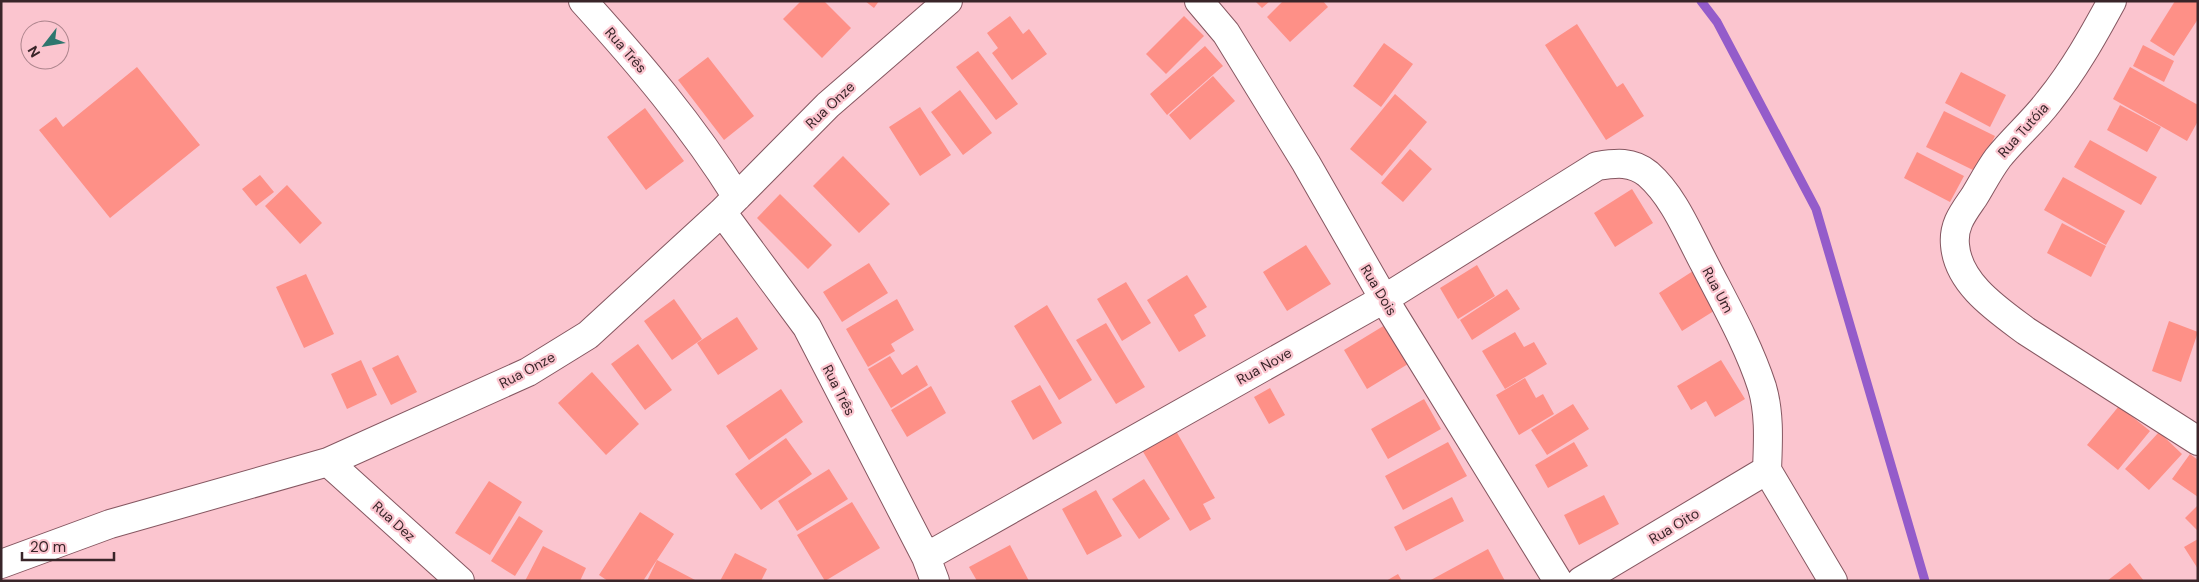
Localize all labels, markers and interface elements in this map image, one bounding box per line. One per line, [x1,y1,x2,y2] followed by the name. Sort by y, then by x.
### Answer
[20,20,70,70] north arrow
[601,23,651,77] street label: Rua Três
[24,43,44,61] text: N
[802,78,858,132] street label: Rua Onze
[1994,99,2052,161] street label: Rua Tutóia
[1357,261,1401,319] street label: Rua Dois
[1698,264,1738,316] street label: Rua Um
[1233,343,1295,388] street label: Rua Nove
[496,348,558,392] street label: Rua Onze
[819,362,859,418] street label: Rua Três
[369,497,419,545] street label: Rua Dez
[1646,504,1702,548] street label: Rua Oito
[22,530,115,562] scale bar
[30,537,66,557] text: 20 m

